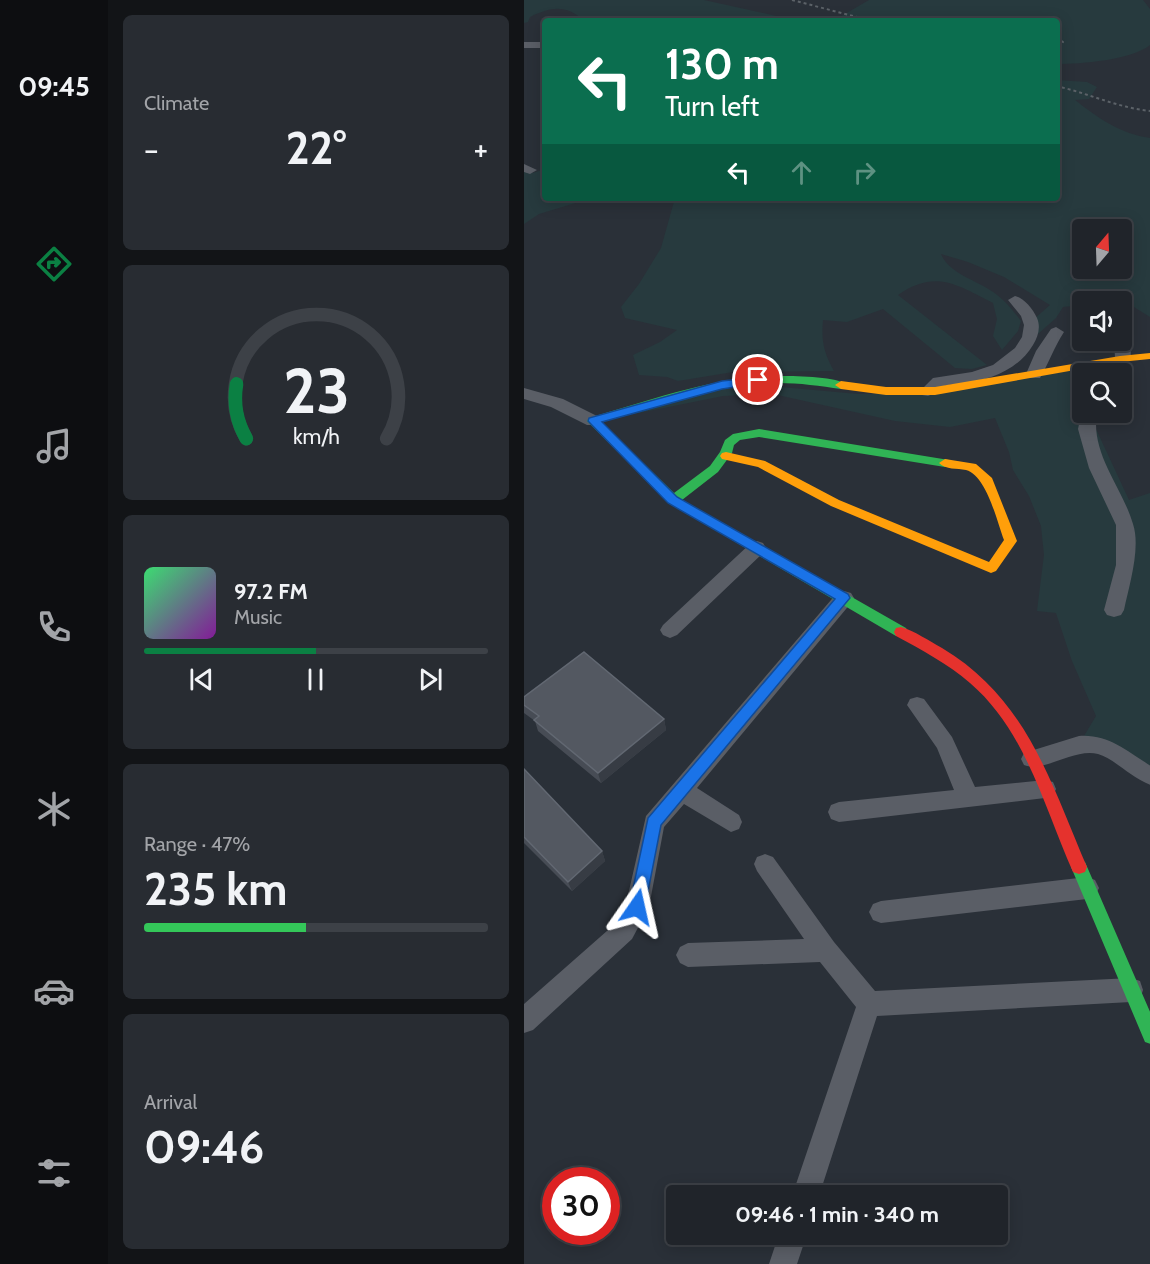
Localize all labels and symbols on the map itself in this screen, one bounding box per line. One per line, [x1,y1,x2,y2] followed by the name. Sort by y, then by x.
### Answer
[1072,219,1132,279] north arrow
[732,354,783,405] pin
[605,875,669,939] position arrow
[542,1167,620,1245] speed limit sign: 30

